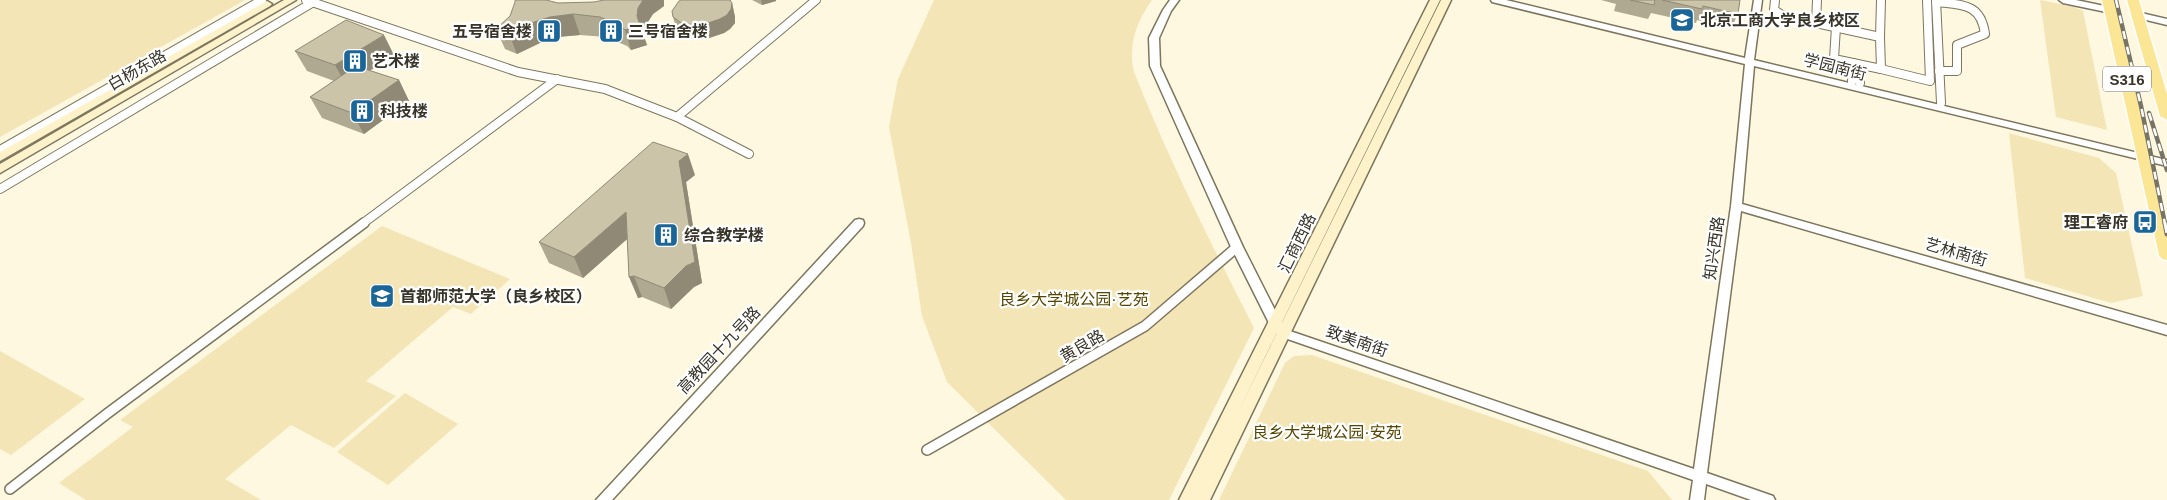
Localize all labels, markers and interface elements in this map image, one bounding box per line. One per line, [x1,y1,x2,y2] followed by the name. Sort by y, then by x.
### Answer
[1669,7,1695,33] school or university icon: 北京工商大学良乡校区
[1700,11,1860,29] place label: 北京工商大学良乡校区
[536,18,562,44] building icon: 五号宿舍楼
[598,18,624,44] building icon: 三号宿舍楼
[452,23,532,40] place label: 五号宿舍楼
[628,23,708,40] place label: 三号宿舍楼
[105,47,169,93] street label: 白杨东路
[342,48,368,74] building icon: 艺术楼
[1802,51,1868,83] street label: 学园南街
[372,53,420,70] place label: 艺术楼
[2103,66,2151,92] road number: S316
[349,98,375,124] building icon: 科技楼
[380,103,428,120] place label: 科技楼
[2132,209,2158,235] bus stop icon: 理工睿府
[1275,211,1319,275] street label: 汇商西路
[2064,214,2128,231] place label: 理工睿府
[1701,215,1727,281] street label: 知兴西路
[653,222,679,248] building icon: 综合教学楼
[684,227,764,244] place label: 综合教学楼
[1923,235,1989,269] street label: 艺林南街
[369,283,395,309] school or university icon: 首都师范大学（良乡校区）
[400,287,592,305] place label: 首都师范大学（良乡校区）
[999,291,1149,308] park label: 良乡大学城公园·艺苑
[675,303,763,397] street label: 高教园十九号路
[1324,322,1390,359] street label: 致美南街
[1057,327,1107,365] street label: 黄良路
[1252,424,1402,441] park label: 良乡大学城公园·安苑

